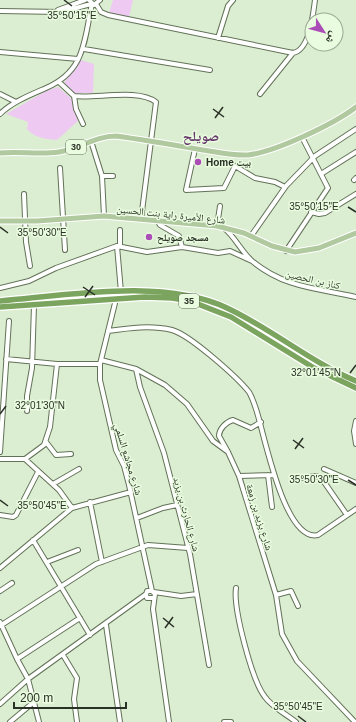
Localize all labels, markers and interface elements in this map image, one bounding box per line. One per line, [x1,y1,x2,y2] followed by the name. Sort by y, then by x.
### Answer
[47,10,97,21] text: 35°50'15"E
[304,12,344,52] north arrow
[322,28,340,46] text: ش
[183,128,219,145] district label: صويلح
[66,140,86,154] road number: 30
[193,157,203,167] marker: Home بيت
[206,157,251,168] place label: Home بيت
[289,201,339,212] text: 35°50'15"E
[116,203,226,227] street label: شارع الأميرة راية بنت الحسين
[17,227,67,238] text: 35°50'30"E
[144,232,154,242] marker: مسجد صويلح
[157,232,209,245] place label: مسجد صويلح
[284,268,341,292] street label: كناز بن الحصين
[179,294,199,308] road number: 35
[291,367,341,378] text: 32°01'45"N
[15,400,65,411] text: 32°01'30"N
[110,422,145,497] street label: شارع مجاشع السلمي
[289,474,339,485] text: 35°50'30"E
[170,476,202,553] street label: شارع الحارث بن يزيد
[243,483,275,552] street label: شارع يزيد بن زمعة
[17,500,67,511] text: 35°50'45"E
[14,684,126,710] scale bar
[20,691,53,705] text: 200 m
[273,701,323,712] text: 35°50'45"E

